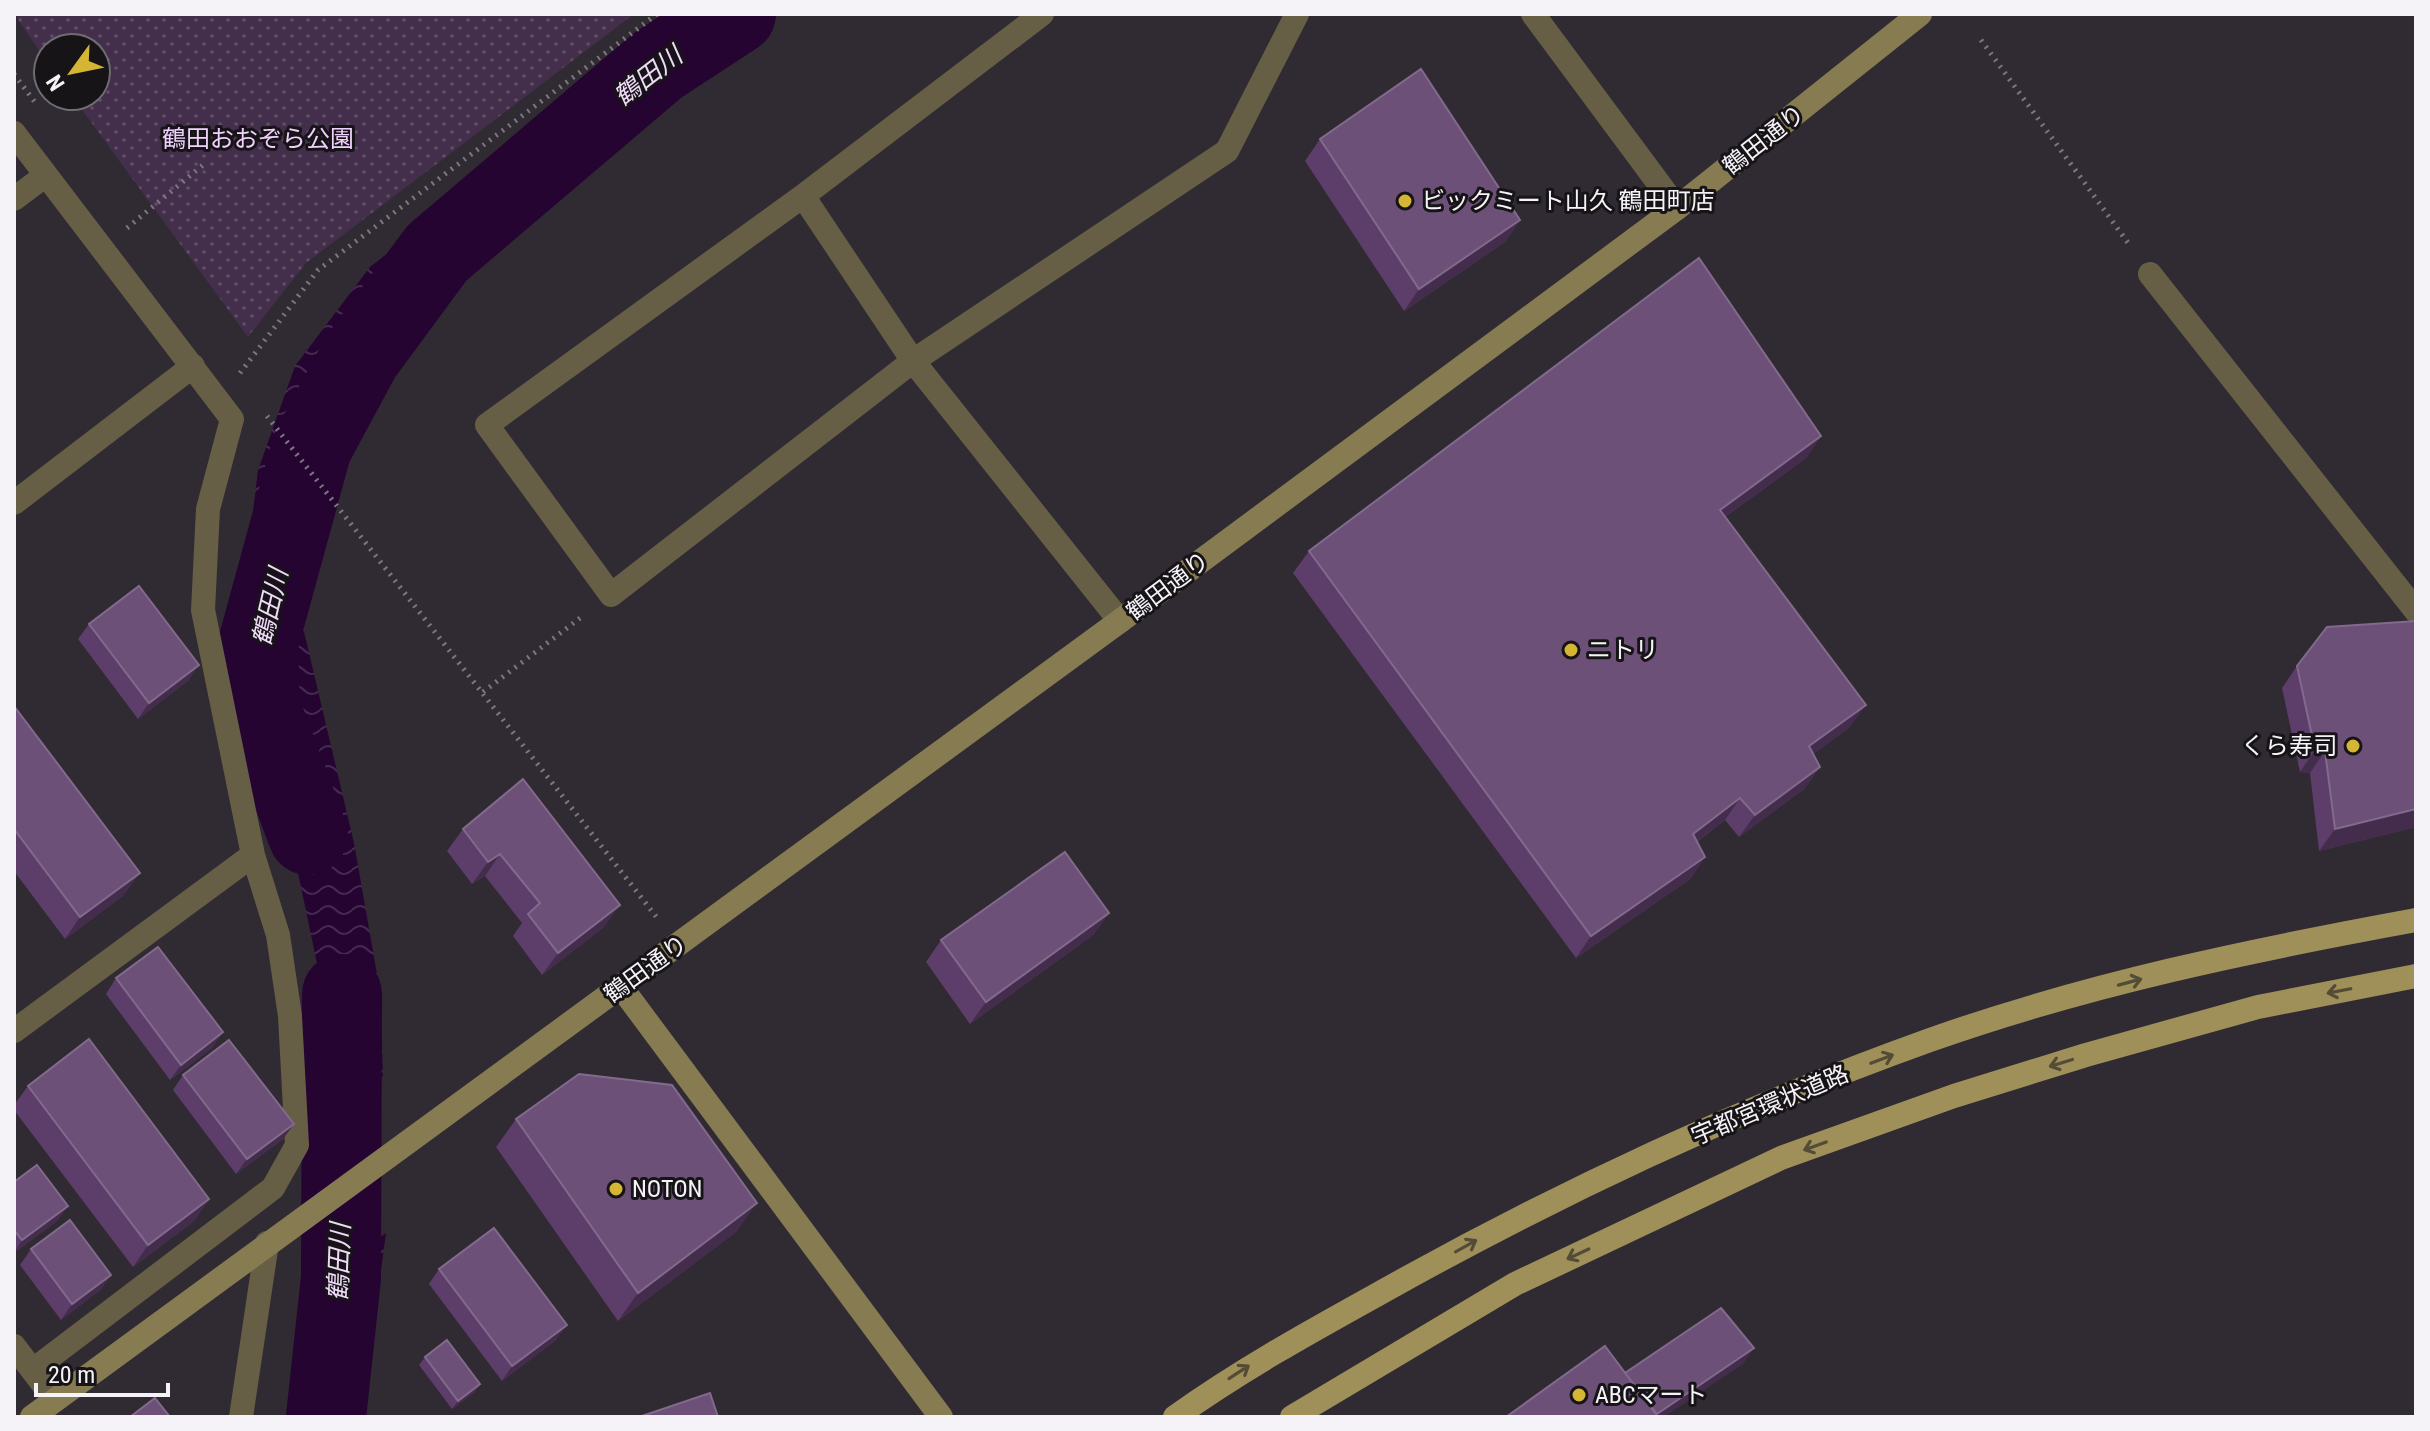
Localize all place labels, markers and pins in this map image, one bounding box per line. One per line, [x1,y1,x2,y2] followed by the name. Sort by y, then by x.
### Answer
[1421,187,1715,215] place label: ビックミート山久 鶴田町店
[1396,192,1414,210] marker: ビックミート山久 鶴田町店
[1587,636,1659,664] place label: ニトリ
[1562,641,1580,659] marker: ニトリ
[2241,732,2337,760] place label: くら寿司
[2344,737,2362,755] marker: くら寿司
[632,1175,702,1203] place label: NOTON
[607,1180,625,1198] marker: NOTON
[1595,1381,1708,1409] place label: ABCマート
[1570,1386,1588,1404] marker: ABCマート

